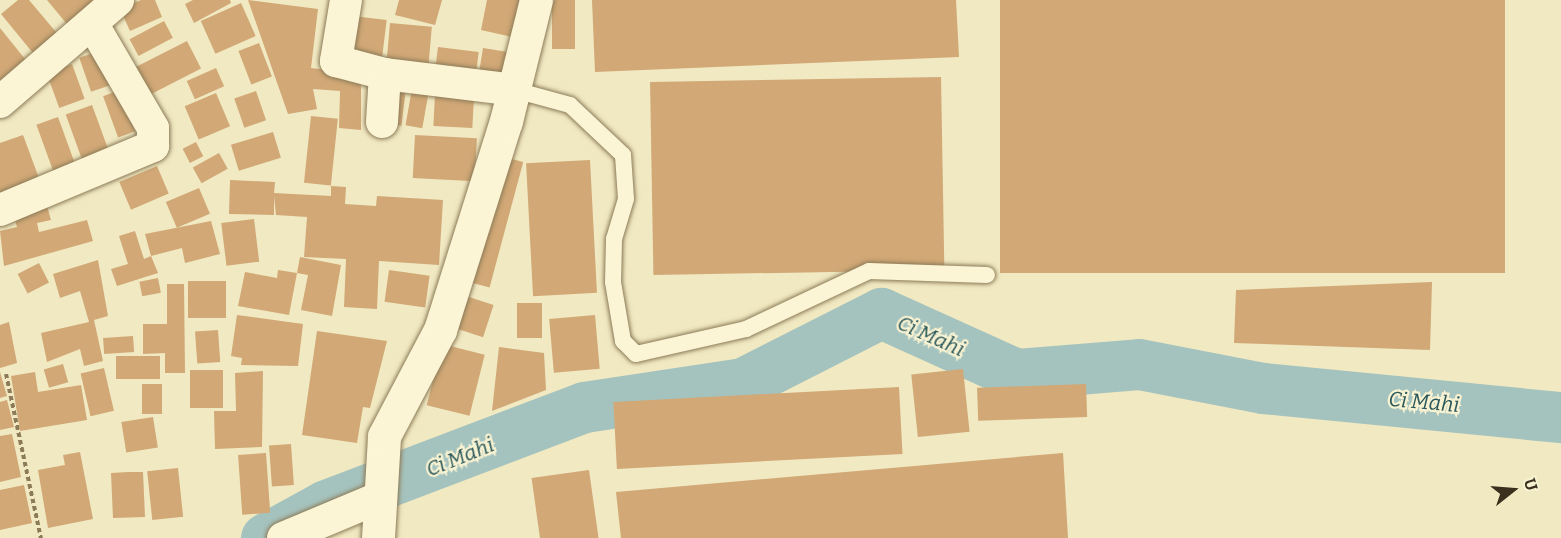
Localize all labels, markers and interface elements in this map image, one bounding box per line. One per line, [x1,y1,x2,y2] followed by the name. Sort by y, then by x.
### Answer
[893,310,969,362] water label: Ci Mahi
[1388,386,1460,418] water label: Ci Mahi
[422,432,498,482] water label: Ci Mahi
[1483,460,1543,520] north arrow
[1520,476,1542,493] text: U

